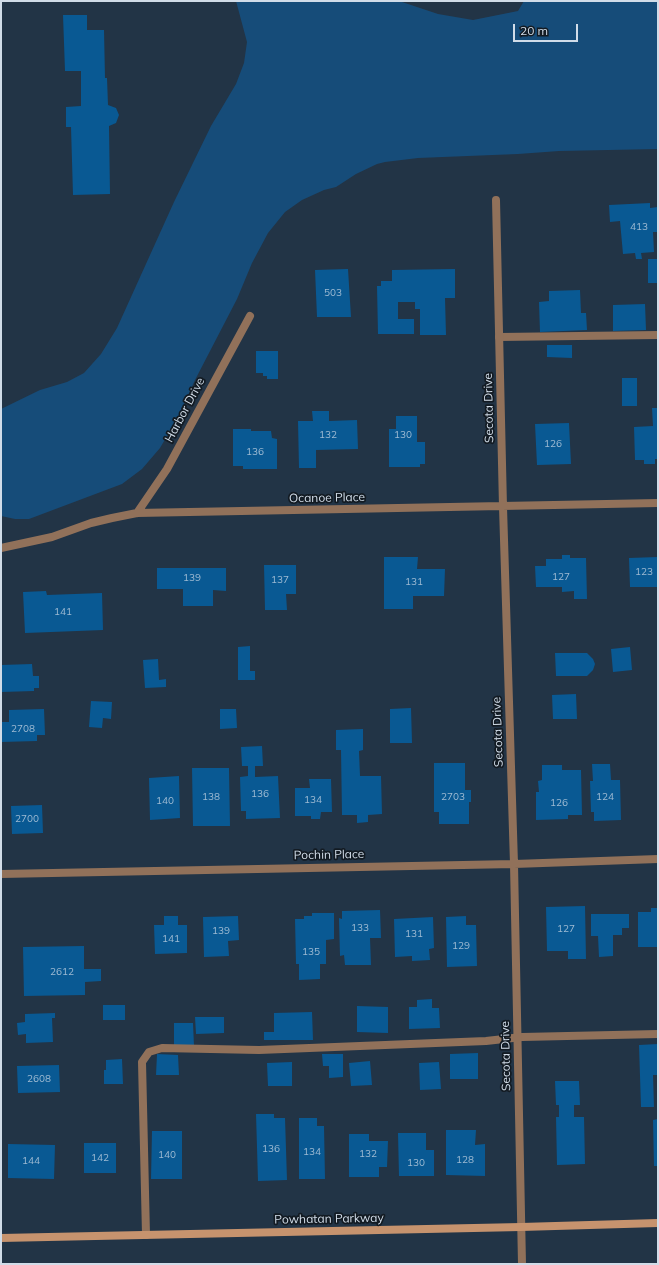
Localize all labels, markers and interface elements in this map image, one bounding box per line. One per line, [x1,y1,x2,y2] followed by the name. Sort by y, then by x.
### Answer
[515,16,580,42] scale bar
[520,23,548,38] text: 20 m
[630,221,648,233] house number: 413
[324,287,342,299] house number: 503
[481,373,497,443] street label: Secota Drive
[162,375,208,445] street label: Harbor Drive
[319,429,337,441] house number: 132
[394,429,412,441] house number: 130
[544,438,562,450] house number: 126
[246,446,264,458] house number: 136
[289,490,365,506] street label: Ocanoe Place
[635,566,653,578] house number: 123
[552,571,570,583] house number: 127
[183,572,201,584] house number: 139
[271,574,289,586] house number: 137
[405,576,423,588] house number: 131
[54,606,72,618] house number: 141
[490,697,506,767] street label: Secota Drive
[11,723,35,735] house number: 2708
[251,788,269,800] house number: 136
[202,791,220,803] house number: 138
[441,791,465,803] house number: 2703
[596,791,614,803] house number: 124
[304,794,322,806] house number: 134
[156,795,174,807] house number: 140
[550,797,568,809] house number: 126
[15,813,39,825] house number: 2700
[294,847,364,863] street label: Pochin Place
[351,922,369,934] house number: 133
[557,923,575,935] house number: 127
[212,925,230,937] house number: 139
[405,928,423,940] house number: 131
[162,933,180,945] house number: 141
[452,940,470,952] house number: 129
[302,946,320,958] house number: 135
[50,966,74,978] house number: 2612
[498,1021,514,1091] street label: Secota Drive
[27,1073,51,1085] house number: 2608
[262,1143,280,1155] house number: 136
[303,1146,321,1158] house number: 134
[359,1148,377,1160] house number: 132
[158,1149,176,1161] house number: 140
[91,1152,109,1164] house number: 142
[456,1154,474,1166] house number: 128
[22,1155,40,1167] house number: 144
[407,1157,425,1169] house number: 130
[274,1211,384,1227] street label: Powhatan Parkway

